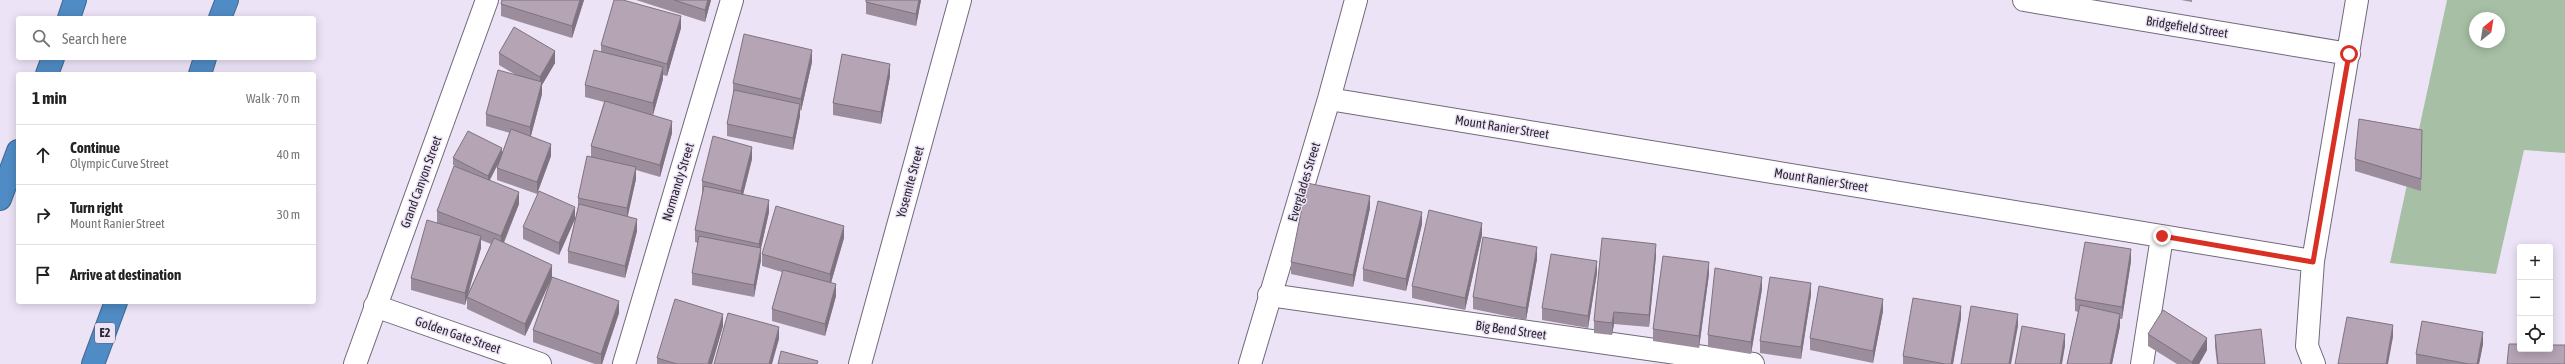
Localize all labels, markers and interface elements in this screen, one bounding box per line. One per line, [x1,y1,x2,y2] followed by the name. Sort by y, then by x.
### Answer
[2469,12,2505,48] north arrow
[2145,13,2229,41] street label: Bridgefield Street
[16,16,316,60] search box
[30,27,52,49] icon: search
[62,30,127,47] text: Search here
[2340,45,2358,63] route start
[32,88,67,108] text: 1 min
[246,91,300,106] text: Walk · 70 m
[1454,112,1550,142] street label: Mount Ranier Street
[397,134,445,230] street label: Grand Canyon Street
[70,139,120,156] text: Continue
[1285,140,1323,223] street label: Everglades Street
[659,141,697,223] street label: Normandy Street
[32,144,54,166] icon: ahead
[893,144,927,220] street label: Yosemite Street
[277,147,300,162] text: 40 m
[70,156,169,171] text: Olympic Curve Street
[1773,165,1869,195] street label: Mount Ranier Street
[70,199,123,216] text: Turn right
[32,204,54,226] icon: right
[277,207,300,222] text: 30 m
[70,216,165,231] text: Mount Ranier Street
[2153,227,2171,245] route end
[2517,244,2553,352] map controls
[2517,244,2553,280] button: +
[32,264,54,286] icon: arrive
[70,266,181,283] text: Arrive at destination
[2517,280,2553,316] button: −
[413,313,503,357] street label: Golden Gate Street
[2517,316,2553,352] button: locate
[1475,318,1548,342] street label: Big Bend Street
[95,323,115,343] road number: E2

